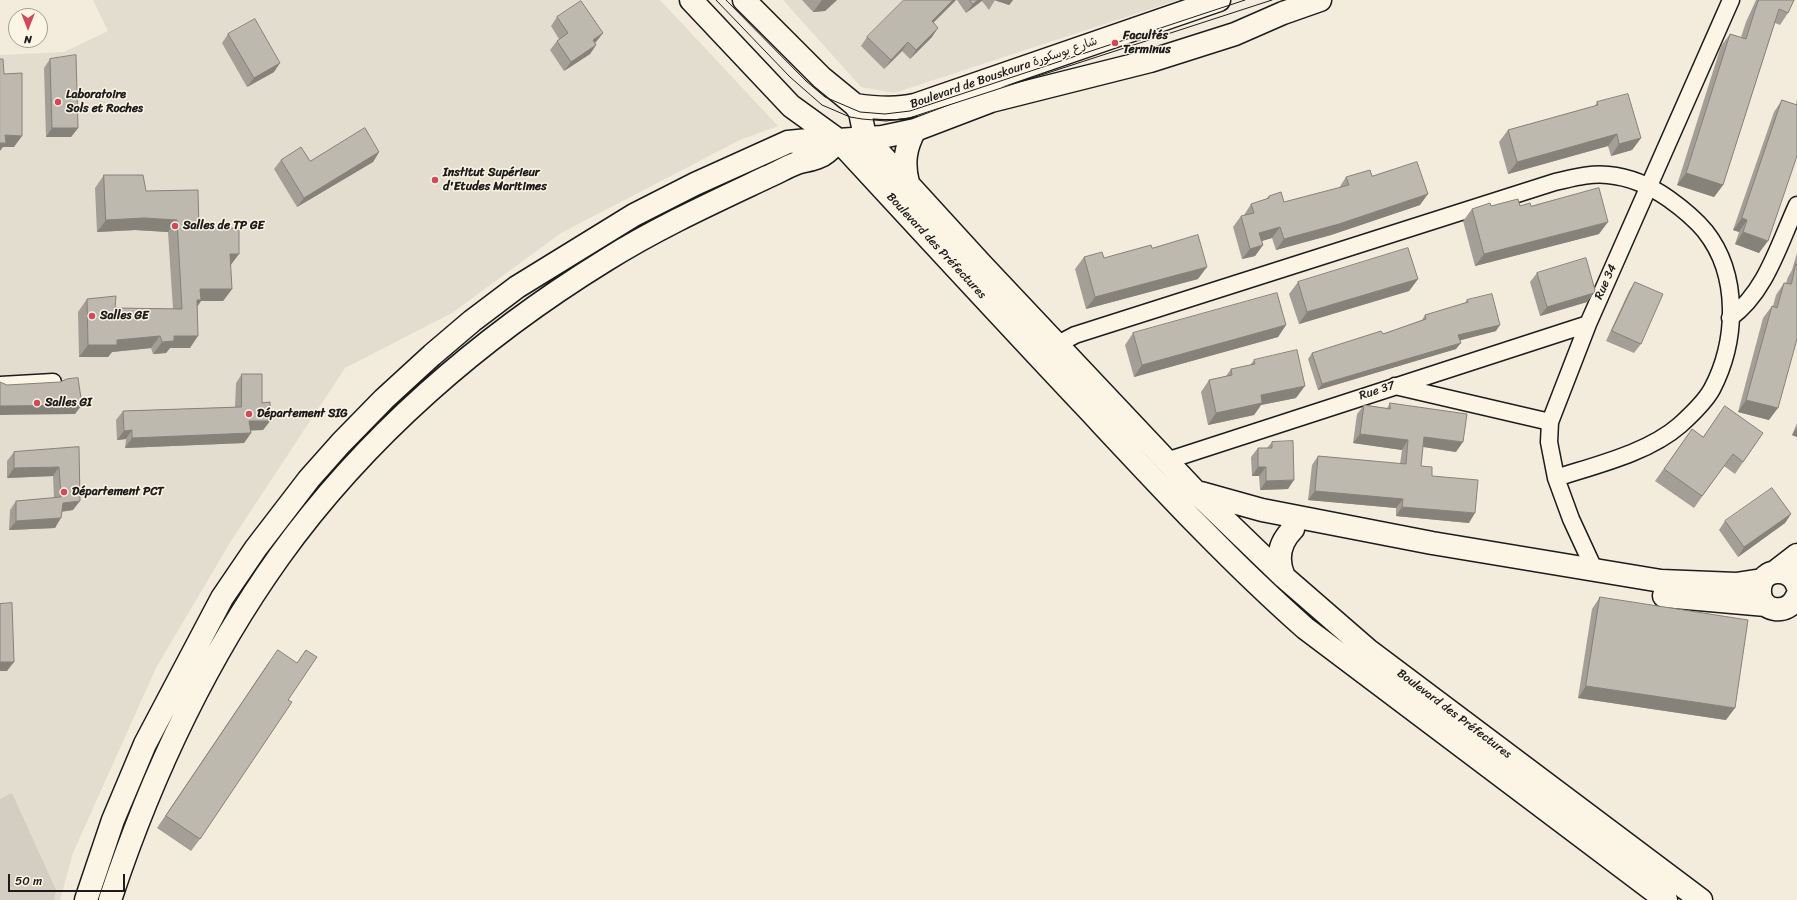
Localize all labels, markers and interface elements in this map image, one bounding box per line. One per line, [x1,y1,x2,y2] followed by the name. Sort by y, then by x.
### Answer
[8,8,48,48] north arrow
[1123,29,1171,57] place label: Facultés Terminus
[24,30,32,49] text: N
[909,34,1099,112] street label: Boulevard de Bouskoura شارع بوسكورة
[1110,38,1120,48] marker: Facultés Terminus
[66,88,143,116] place label: Laboratoire Sols et Roches
[53,97,63,107] marker: Laboratoire Sols et Roches
[443,166,547,194] place label: Institut Supérieur d'Etudes Maritimes
[430,175,440,185] marker: Institut Supérieur d'Etudes Maritimes
[883,190,989,302] street label: Boulevard des Préfectures
[183,219,264,233] place label: Salles de TP GE
[170,221,180,231] marker: Salles de TP GE
[1592,262,1620,302] street label: Rue 34
[100,309,149,323] place label: Salles GE
[87,311,97,321] marker: Salles GE
[1357,379,1397,403] street label: Rue 37
[45,396,92,410] place label: Salles GI
[32,398,42,408] marker: Salles GI
[257,407,348,421] place label: Département SIG
[244,409,254,419] marker: Département SIG
[72,485,164,499] place label: Département PCT
[59,487,69,497] marker: Département PCT
[1394,666,1514,762] street label: Boulevard des Préfectures
[10,866,127,892] scale bar
[15,870,42,892] text: 50 m

